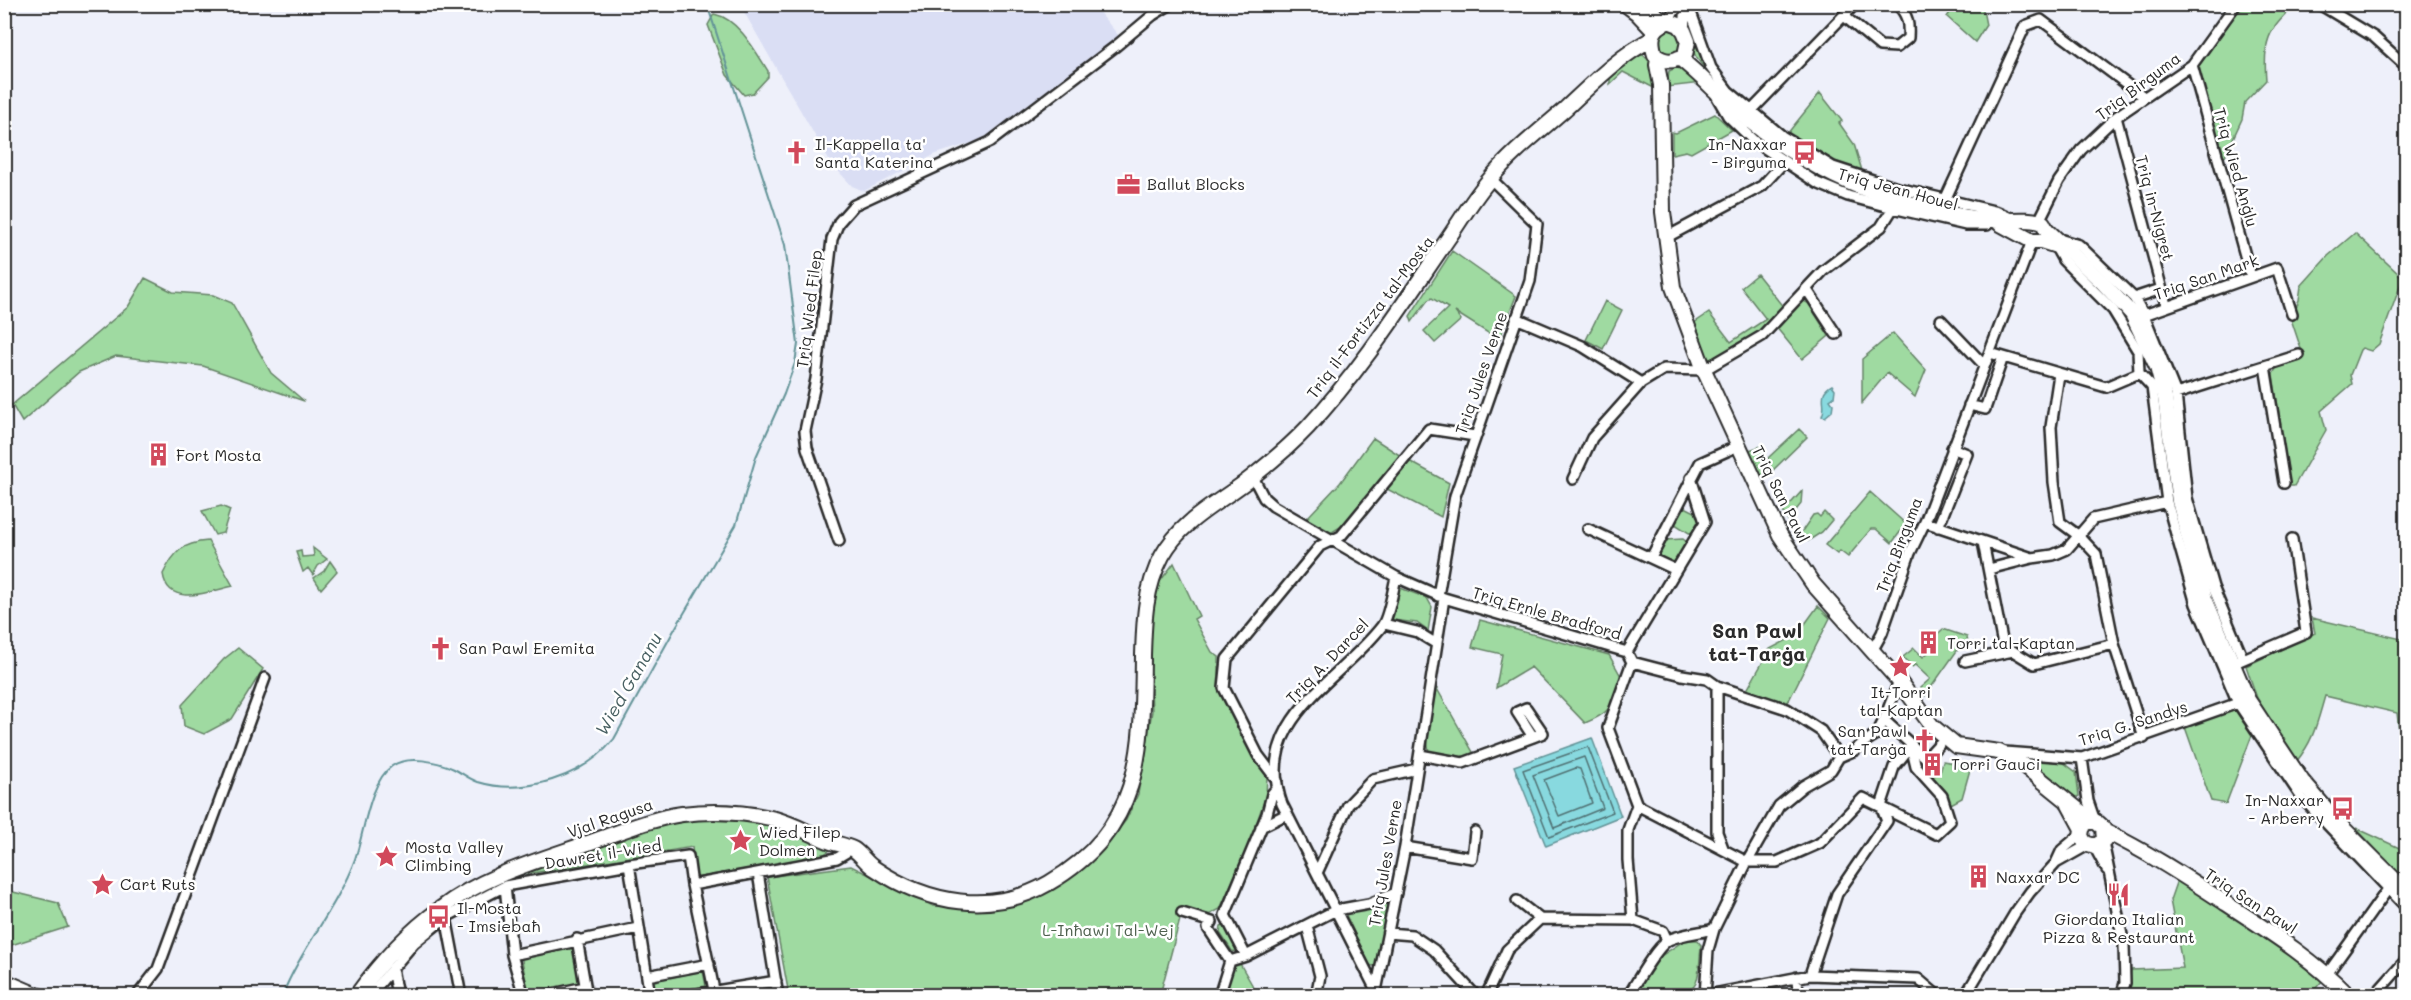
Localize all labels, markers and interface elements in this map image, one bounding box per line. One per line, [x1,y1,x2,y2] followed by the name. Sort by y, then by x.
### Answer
[2091,47,2184,124] street label: Triq Birguma
[2209,105,2264,229] street label: Triq Wied Anġlu
[815,133,933,172] place label: Il-Kappella ta' Santa Katerina
[1708,133,1787,172] place label: In-Naxxar - Birguma
[784,140,810,166] church icon: Il-Kappella ta' Santa Katerina
[1792,140,1818,166] bus stop icon: In-Naxxar - Birguma
[2131,153,2180,263] street label: Triq in-Nigret
[1836,162,1960,215] street label: Triq Jean Houel
[1116,171,1142,197] office icon: Ballut Blocks
[1147,173,1245,194] place label: Ballut Blocks
[1301,231,1438,402] street label: Triq il-Fortizza tal-Mosta
[791,248,826,369] street label: Triq Wied Filep
[2151,249,2261,304] street label: Triq San Mark
[1450,309,1511,437] street label: Triq Jules Verne
[145,442,171,468] building icon: Fort Mosta
[1748,442,1815,546] street label: Triq San Pawl
[176,444,262,465] place label: Fort Mosta
[1871,494,1926,596] street label: Triq Birguma
[1470,581,1624,644] street label: Triq Ernle Bradford
[1281,614,1373,708] street label: Triq A. Darcel
[1708,617,1806,666] district label: San Pawl tat-Tarġa
[589,628,667,739] water label: Wied Gananu
[1916,630,1942,656] building icon: Torri tal-Kaptan
[1947,632,2075,653] place label: Torri tal-Kaptan
[428,635,454,661] church icon: San Pawl Eremita
[459,637,595,658] place label: San Pawl Eremita
[1888,654,1914,680] place icon: It-Torri tal-Kaptan
[1859,681,1943,720] place label: It-Torri tal-Kaptan
[2076,695,2190,750] street label: Triq G. Sandys
[1830,720,1907,759] place label: San Pawl tat-Tarġa
[1912,727,1938,753] church icon: San Pawl tat-Tarġa
[1920,751,1946,777] building icon: Torri Gauci
[1951,753,2040,774] place label: Torri Gauci
[2245,789,2324,828] place label: In-Naxxar - Arberry
[564,793,656,842] street label: Vjal Ragusa
[2329,796,2355,822] bus stop icon: In-Naxxar - Arberry
[1363,798,1406,928] street label: Triq Jules Verne
[759,821,841,860] place label: Wied Filep Dolmen
[728,828,754,854] place icon: Wied Filep Dolmen
[543,834,663,873] street label: Dawret il-Wied
[405,836,504,875] place label: Mosta Valley Climbing
[374,843,400,869] place icon: Mosta Valley Climbing
[2201,863,2302,938] street label: Triq San Pawl
[1965,864,1991,890] building icon: Naxxar DC
[1996,866,2080,887] place label: Naxxar DC
[89,871,115,897] place icon: Cart Ruts
[120,873,195,894] place label: Cart Ruts
[2106,881,2132,907] restaurant icon: Giordano Italian Pizza & Restaurant
[457,897,541,936] place label: Il-Mosta - Imsiebaħ
[426,904,452,930] bus stop icon: Il-Mosta - Imsiebaħ
[2043,908,2195,947] place label: Giordano Italian Pizza & Restaurant
[1042,919,1174,940] park label: L-Inħawi Tal-Wej

